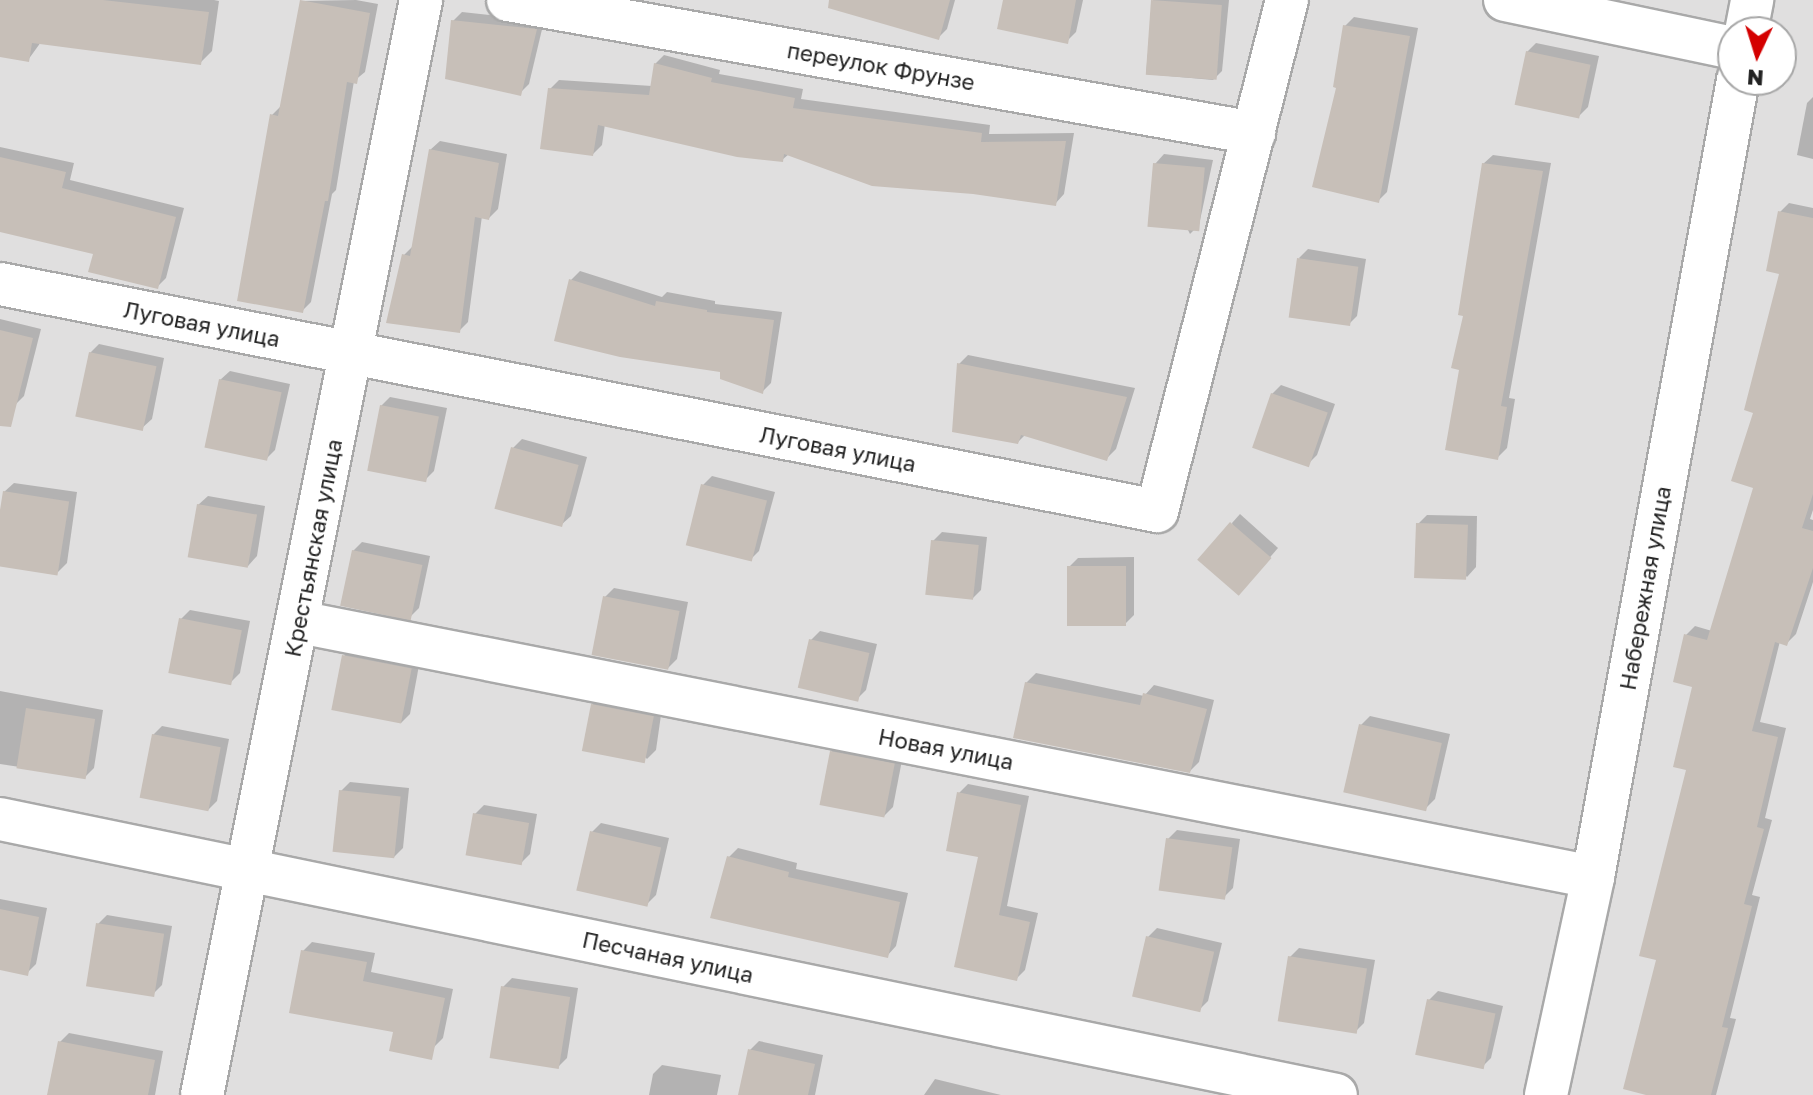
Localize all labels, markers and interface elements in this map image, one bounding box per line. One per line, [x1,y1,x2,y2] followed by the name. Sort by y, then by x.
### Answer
[1717,16,1797,96] north arrow
[785,37,977,95] street label: переулок Фрунзе
[1746,64,1765,92] text: N
[122,296,282,352] street label: Луговая улица
[758,421,918,477] street label: Луговая улица
[279,437,347,659] street label: Крестьянская улица
[1614,484,1676,692] street label: Набережная улица
[876,723,1016,775] street label: Новая улица
[580,926,756,988] street label: Песчаная улица

